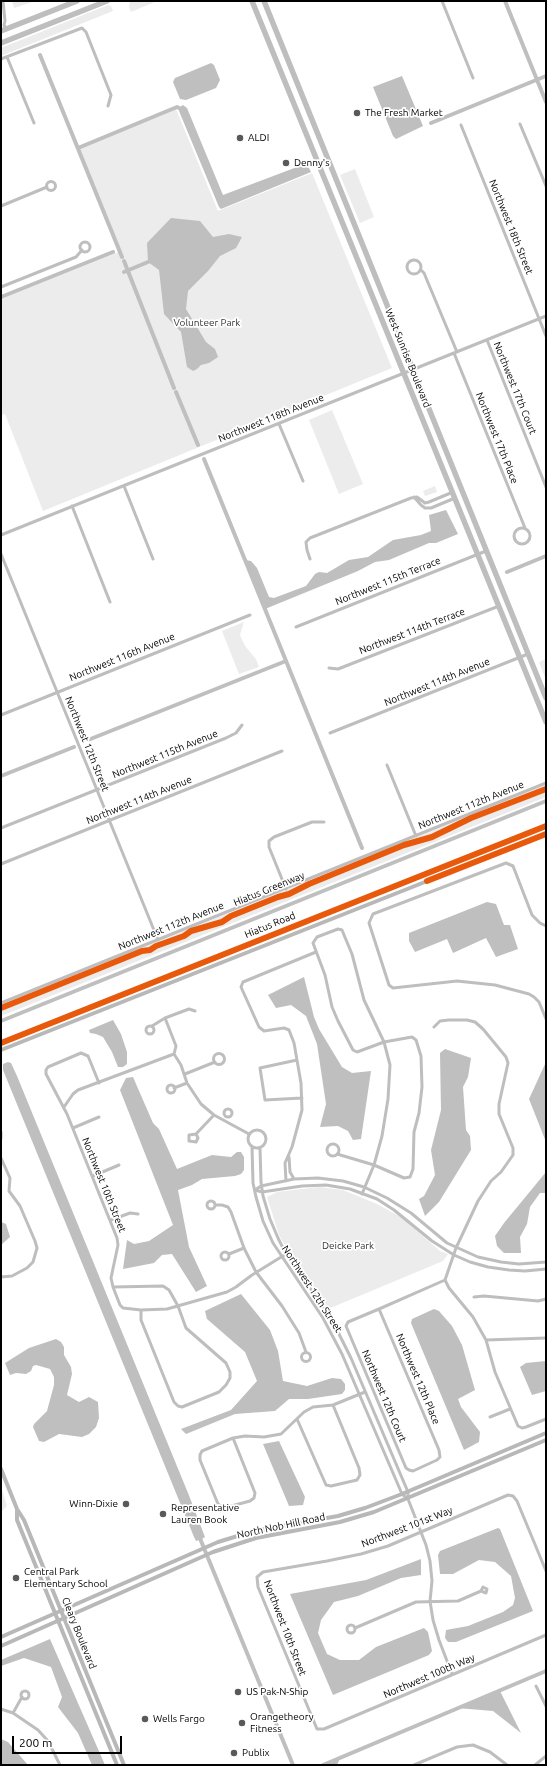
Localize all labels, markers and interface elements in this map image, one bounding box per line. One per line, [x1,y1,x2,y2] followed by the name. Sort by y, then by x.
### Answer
[365,107,443,119] place label: The Fresh Market
[352,108,362,118] marker: The Fresh Market
[248,132,269,144] place label: ALDI
[235,133,245,143] marker: ALDI
[294,157,329,169] place label: Denny's
[281,158,291,168] marker: Denny's
[486,178,536,276] street label: Northwest 18th Street
[383,307,433,409] street label: West Sunrise Boulevard
[174,317,240,329] park label: Volunteer Park
[491,340,539,436] street label: Northwest 17th Court
[216,391,326,445] street label: Northwest 118th Avenue
[473,391,521,485] street label: Northwest 17th Place
[334,554,442,608] street label: Northwest 115th Terrace
[357,605,467,657] street label: Northwest 114th Terrace
[67,630,177,684] street label: Northwest 116th Avenue
[382,655,492,709] street label: Northwest 114th Avenue
[62,695,112,793] street label: Northwest 12th Street
[110,727,220,781] street label: Northwest 115th Avenue
[84,773,194,827] street label: Northwest 114th Avenue
[416,778,526,832] street label: Northwest 112th Avenue
[232,869,306,909] street label: Hiatus Greenway
[116,899,226,953] street label: Northwest 112th Avenue
[243,909,297,941] street label: Hiatus Road
[79,1136,129,1234] street label: Northwest 10th Street
[322,1240,374,1252] park label: Deicke Park
[279,1243,345,1335] street label: Northwest 12th Street
[393,1332,443,1426] street label: Northwest 12th Place
[359,1348,409,1444] street label: Northwest 12th Court
[69,1498,118,1510] place label: Winn-Dixie
[121,1499,131,1509] marker: Winn-Dixie
[171,1502,239,1526] place label: Representative Lauren Book
[360,1504,454,1550] street label: Northwest 101st Way
[158,1509,168,1519] marker: Representative Lauren Book
[236,1511,326,1541] street label: North Nob Hill Road
[24,1566,108,1590] place label: Central Park Elementary School
[11,1573,21,1583] marker: Central Park Elementary School
[261,1579,309,1677] street label: Northwest 10th Street
[59,1595,99,1671] street label: Cleary Boulevard
[382,1651,476,1701] street label: Northwest 100th Way
[246,1686,308,1698] place label: US Pak-N-Ship
[233,1687,243,1697] marker: US Pak-N-Ship
[250,1711,313,1734] place label: Orangetheory Fitness
[153,1713,205,1725] place label: Wells Fargo
[140,1714,150,1724] marker: Wells Fargo
[237,1718,247,1728] marker: Orangetheory Fitness
[14,1728,124,1754] scale bar
[19,1736,52,1749] text: 200 m
[242,1747,270,1759] place label: Publix
[229,1748,239,1758] marker: Publix

